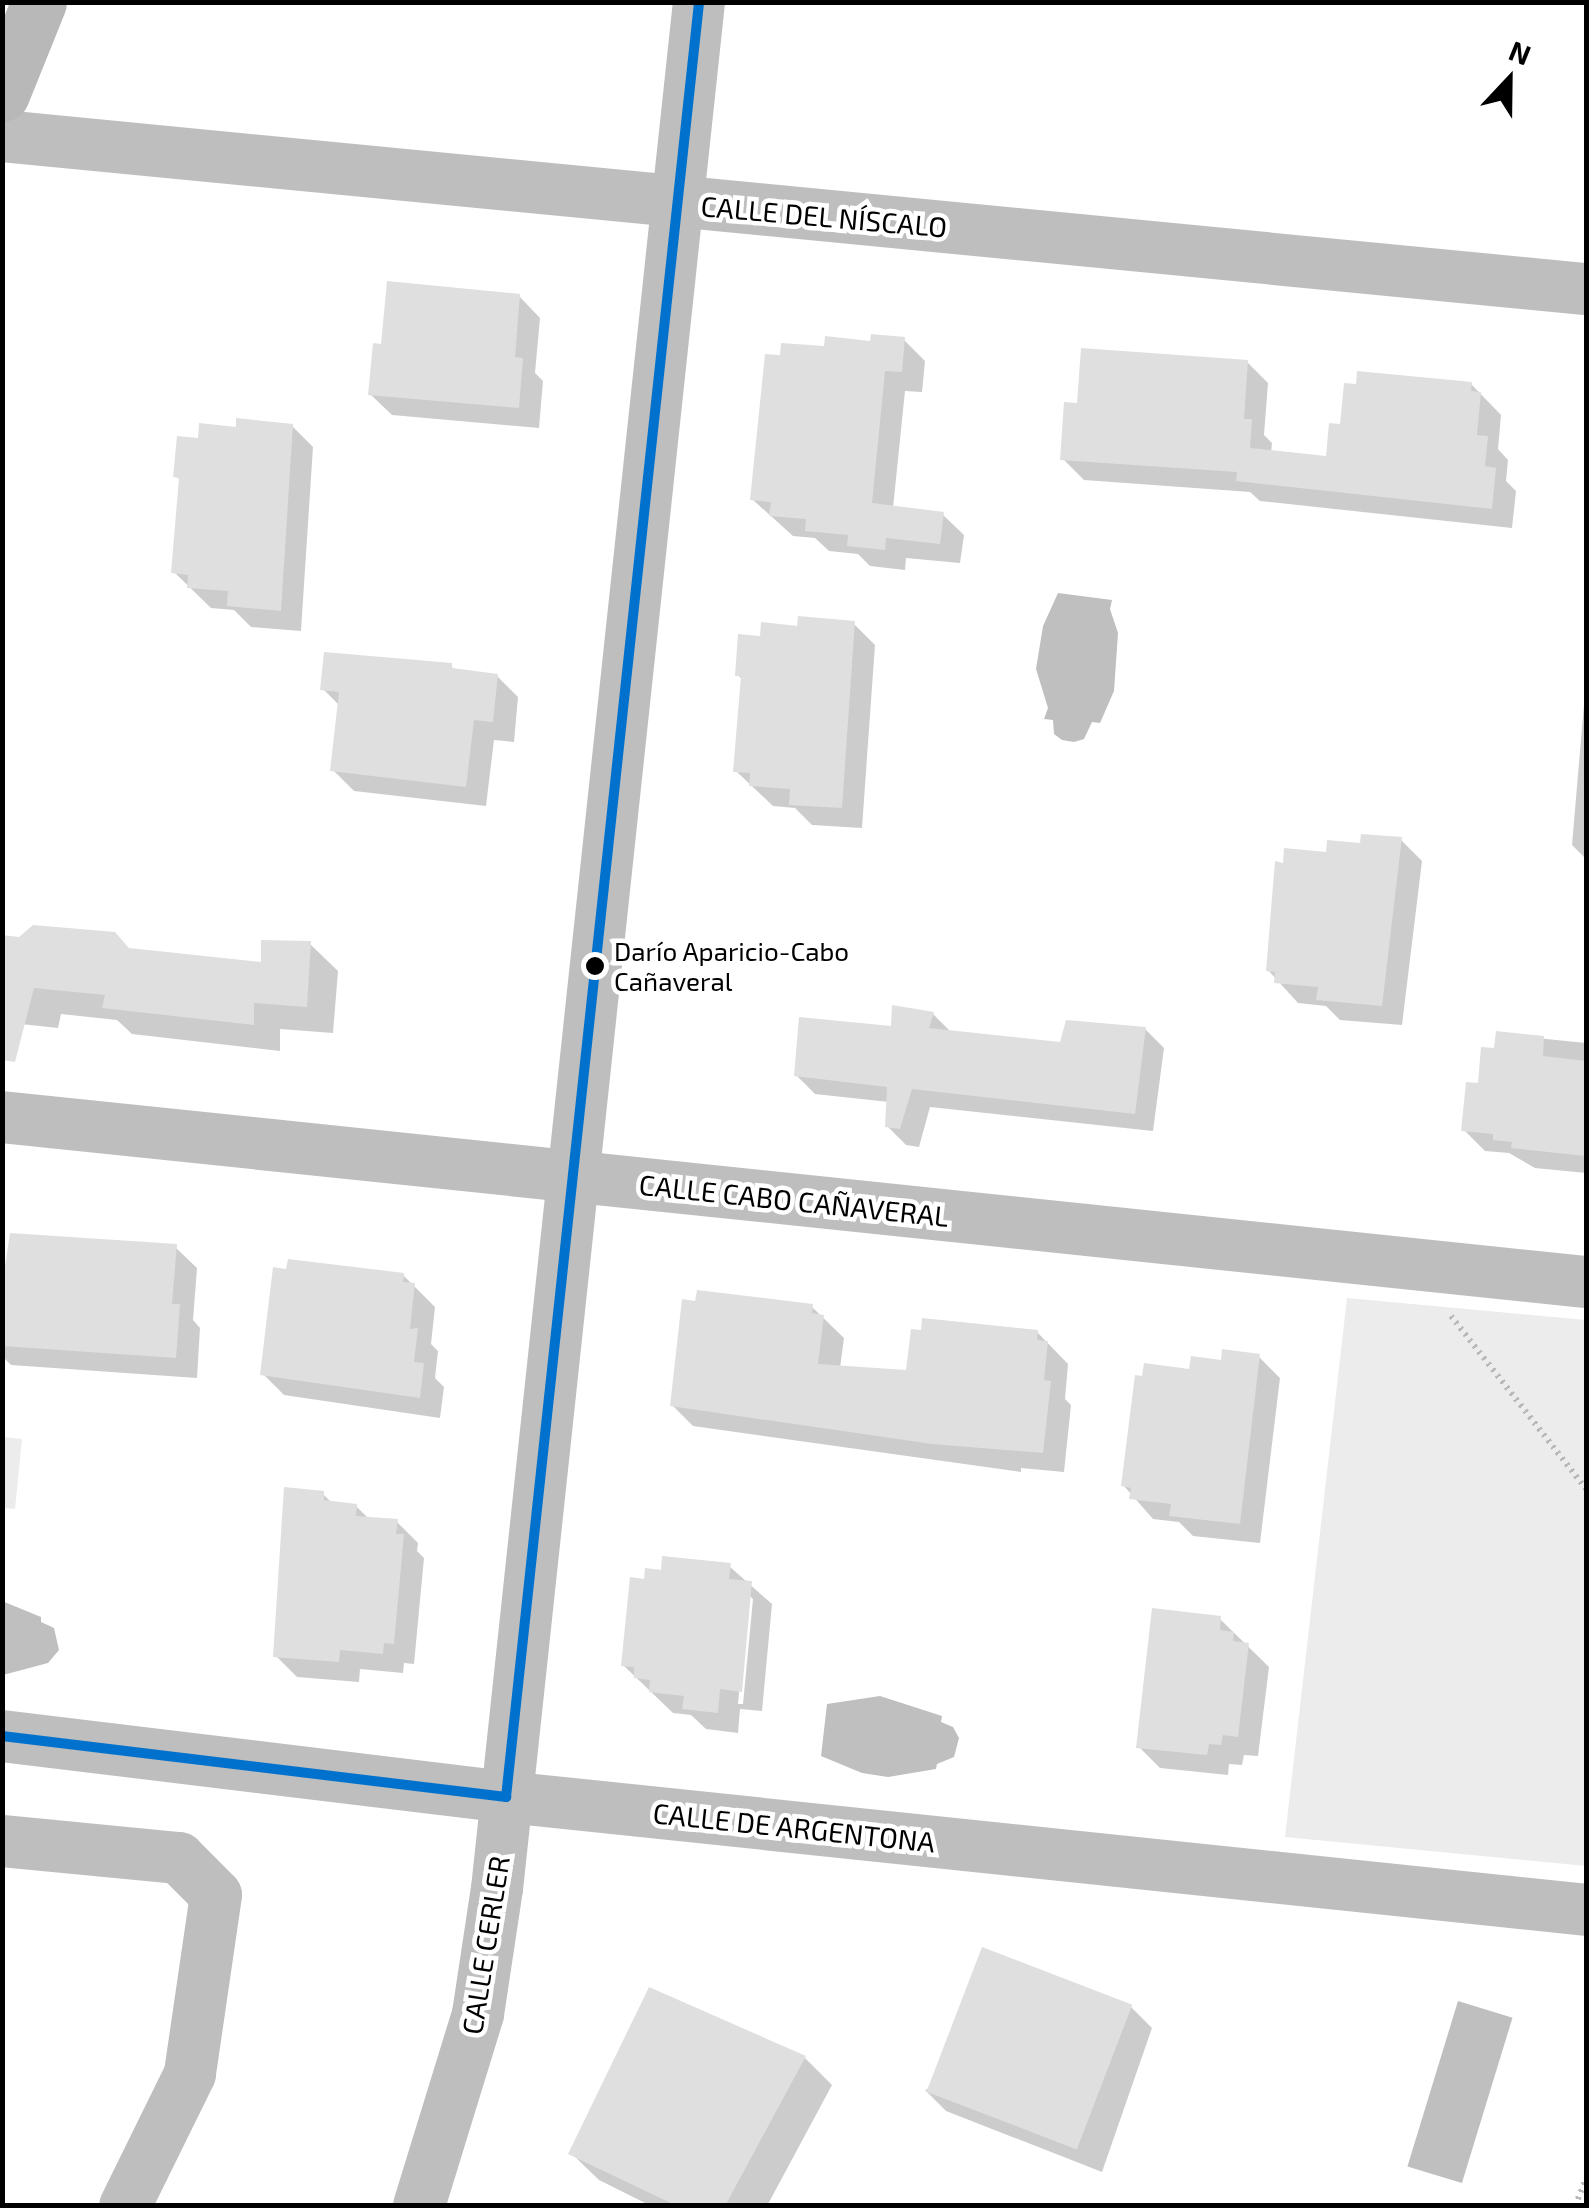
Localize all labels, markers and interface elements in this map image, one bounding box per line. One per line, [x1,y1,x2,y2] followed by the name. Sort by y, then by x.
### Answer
[1459,30,1559,130] north arrow
[1504,33,1536,72] text: N
[699,188,949,244] street label: CALLE DEL NÍSCALO
[614,935,850,996] place label: Darío Aparicio-Cabo Cañaveral
[585,956,605,976] marker: Darío Aparicio-Cabo Cañaveral
[638,1167,950,1233] street label: CALLE CABO CAÑAVERAL
[651,1795,937,1859] street label: CALLE DE ARGENTONA
[454,1853,516,2037] street label: CALLE CERLER

